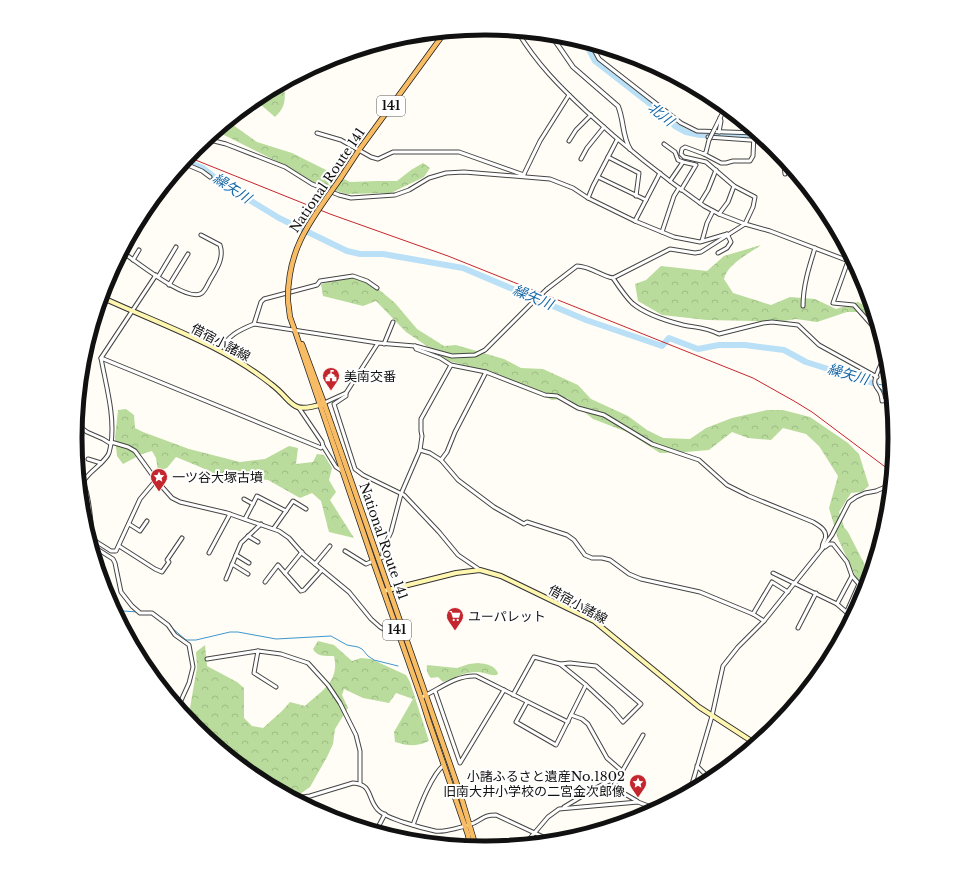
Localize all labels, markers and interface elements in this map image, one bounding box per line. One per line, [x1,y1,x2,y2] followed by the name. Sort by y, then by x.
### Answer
[377,96,405,116] road number: 141
[644,98,679,131] water label: 北川
[286,125,369,236] street label: National Route 141
[209,169,256,208] water label: 繰矢川
[510,281,558,314] water label: 繰矢川
[188,320,253,365] street label: 借宿小諸線
[825,360,873,389] water label: 繰矢川
[321,366,341,391] public building icon: 美南交番
[344,368,396,385] place label: 美南交番
[149,467,169,492] place icon: 一ツ谷大塚古墳
[172,469,263,486] place label: 一ツ谷大塚古墳
[355,480,412,602] street label: National Route 141
[545,581,610,628] street label: 借宿小諸線
[445,606,465,631] supermarket icon: ユーパレット
[468,608,546,625] place label: ユーパレット
[383,620,411,640] road number: 141
[443,768,625,800] place label: 小諸ふるさと遺産No.1802 旧南大井小学校の二宮金次郎像
[628,773,648,798] place icon: 小諸ふるさと遺産No.1802 旧南大井小学校の二宮金次郎像

